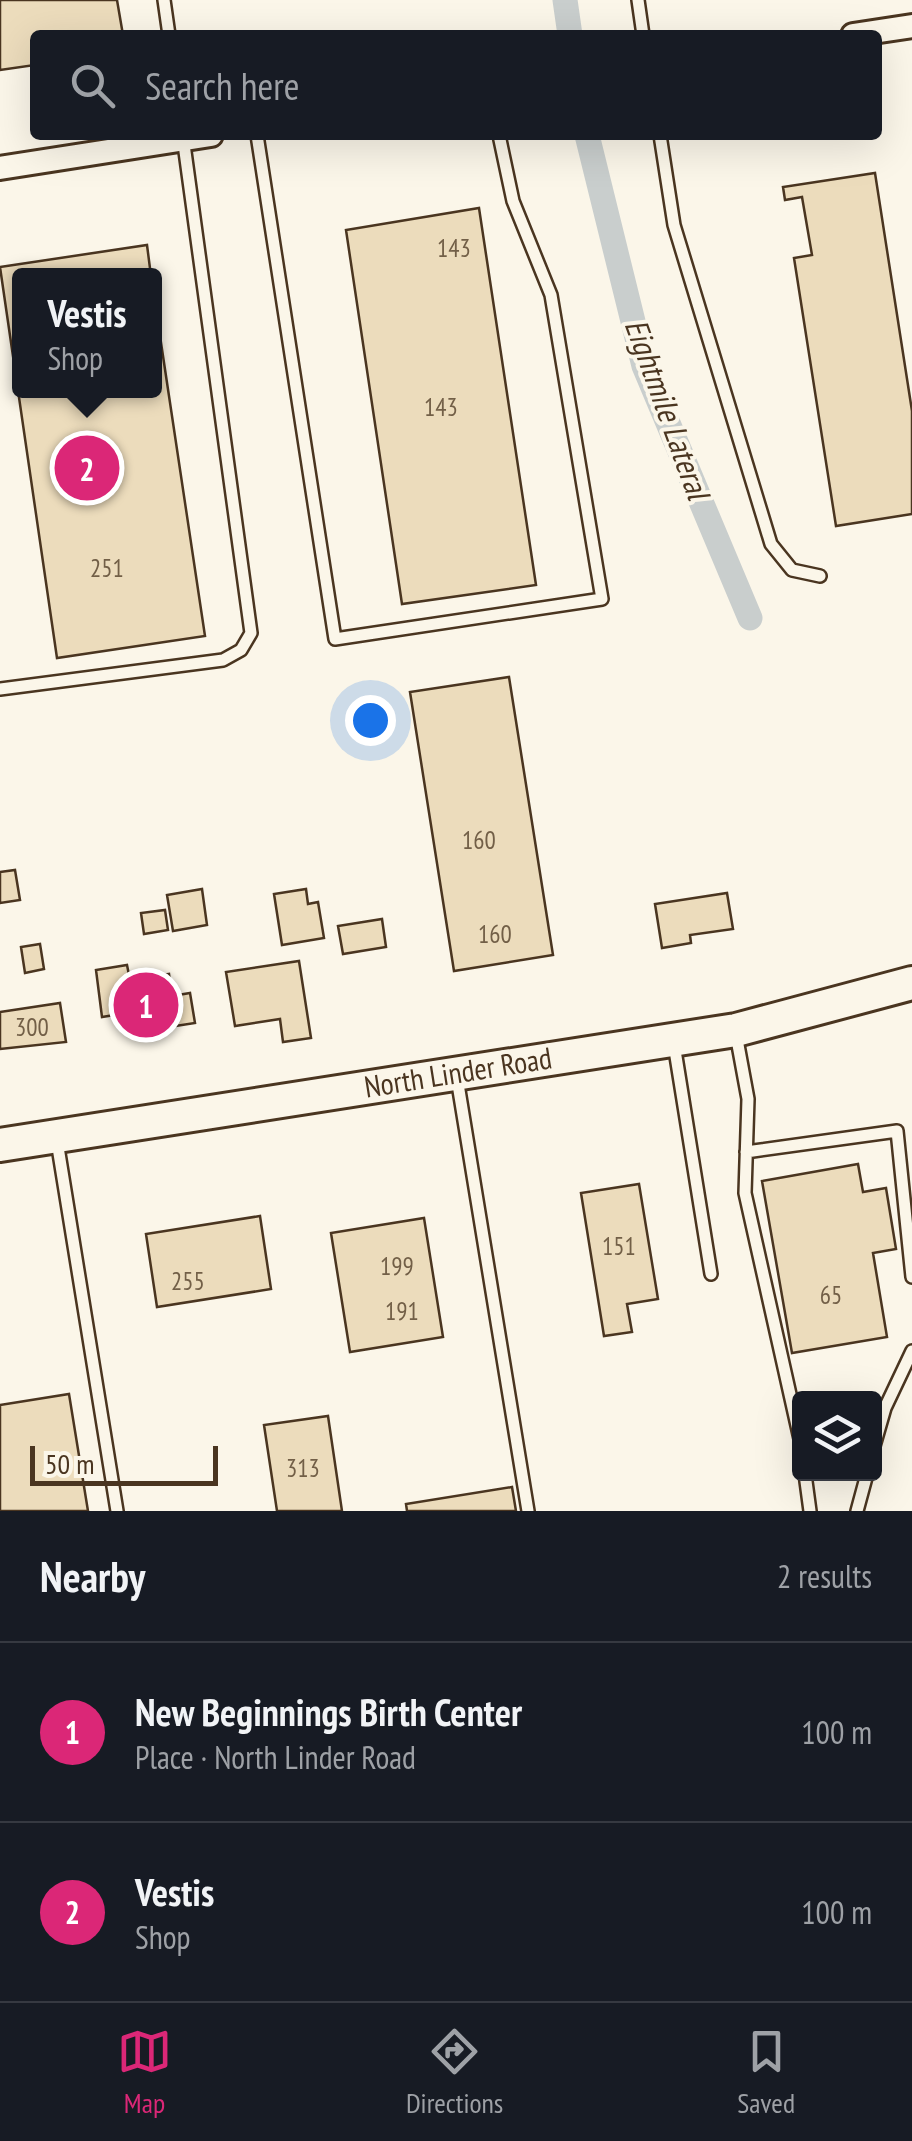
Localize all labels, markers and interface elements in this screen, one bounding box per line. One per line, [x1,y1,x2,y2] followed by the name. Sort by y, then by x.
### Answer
[30,30,882,140] search box
[65,58,120,113] icon: search
[145,61,299,110] text: Search here
[437,232,471,264] house number: 143
[12,268,162,398] popup
[47,288,127,337] text: Vestis
[616,313,721,507] water label: Eightmile Lateral
[47,337,103,379] text: Shop
[424,391,458,423] house number: 143
[54,430,120,506] pin: 2
[90,552,124,584] house number: 251
[345,695,396,746] your location
[462,824,496,856] house number: 160
[478,918,512,950] house number: 160
[114,968,178,1042] pin: 1
[15,1011,49,1043] house number: 300
[361,1037,554,1106] street label: North Linder Road
[602,1230,636,1262] house number: 151
[380,1250,414,1282] house number: 199
[171,1265,205,1297] house number: 255
[820,1279,842,1311] house number: 65
[385,1295,419,1327] house number: 191
[792,1391,882,1481] map controls
[792,1391,882,1481] button: layers
[30,1441,218,1486] scale bar
[45,1445,94,1482] text: 50 m
[286,1452,320,1484] house number: 313
[40,1549,145,1604] text: Nearby
[777,1555,872,1597] text: 2 results
[135,1687,522,1736] text: New Beginnings Birth Center
[65,1711,80,1753] text: 1
[801,1711,872,1753] text: 100 m
[135,1736,416,1778] text: Place · North Linder Road
[135,1867,214,1916] text: Vestis
[65,1891,80,1933] text: 2
[801,1891,872,1933] text: 100 m
[135,1916,191,1958] text: Shop
[117,2024,172,2121] tab: Map
[406,2024,503,2121] tab: Directions
[737,2024,795,2121] tab: Saved

